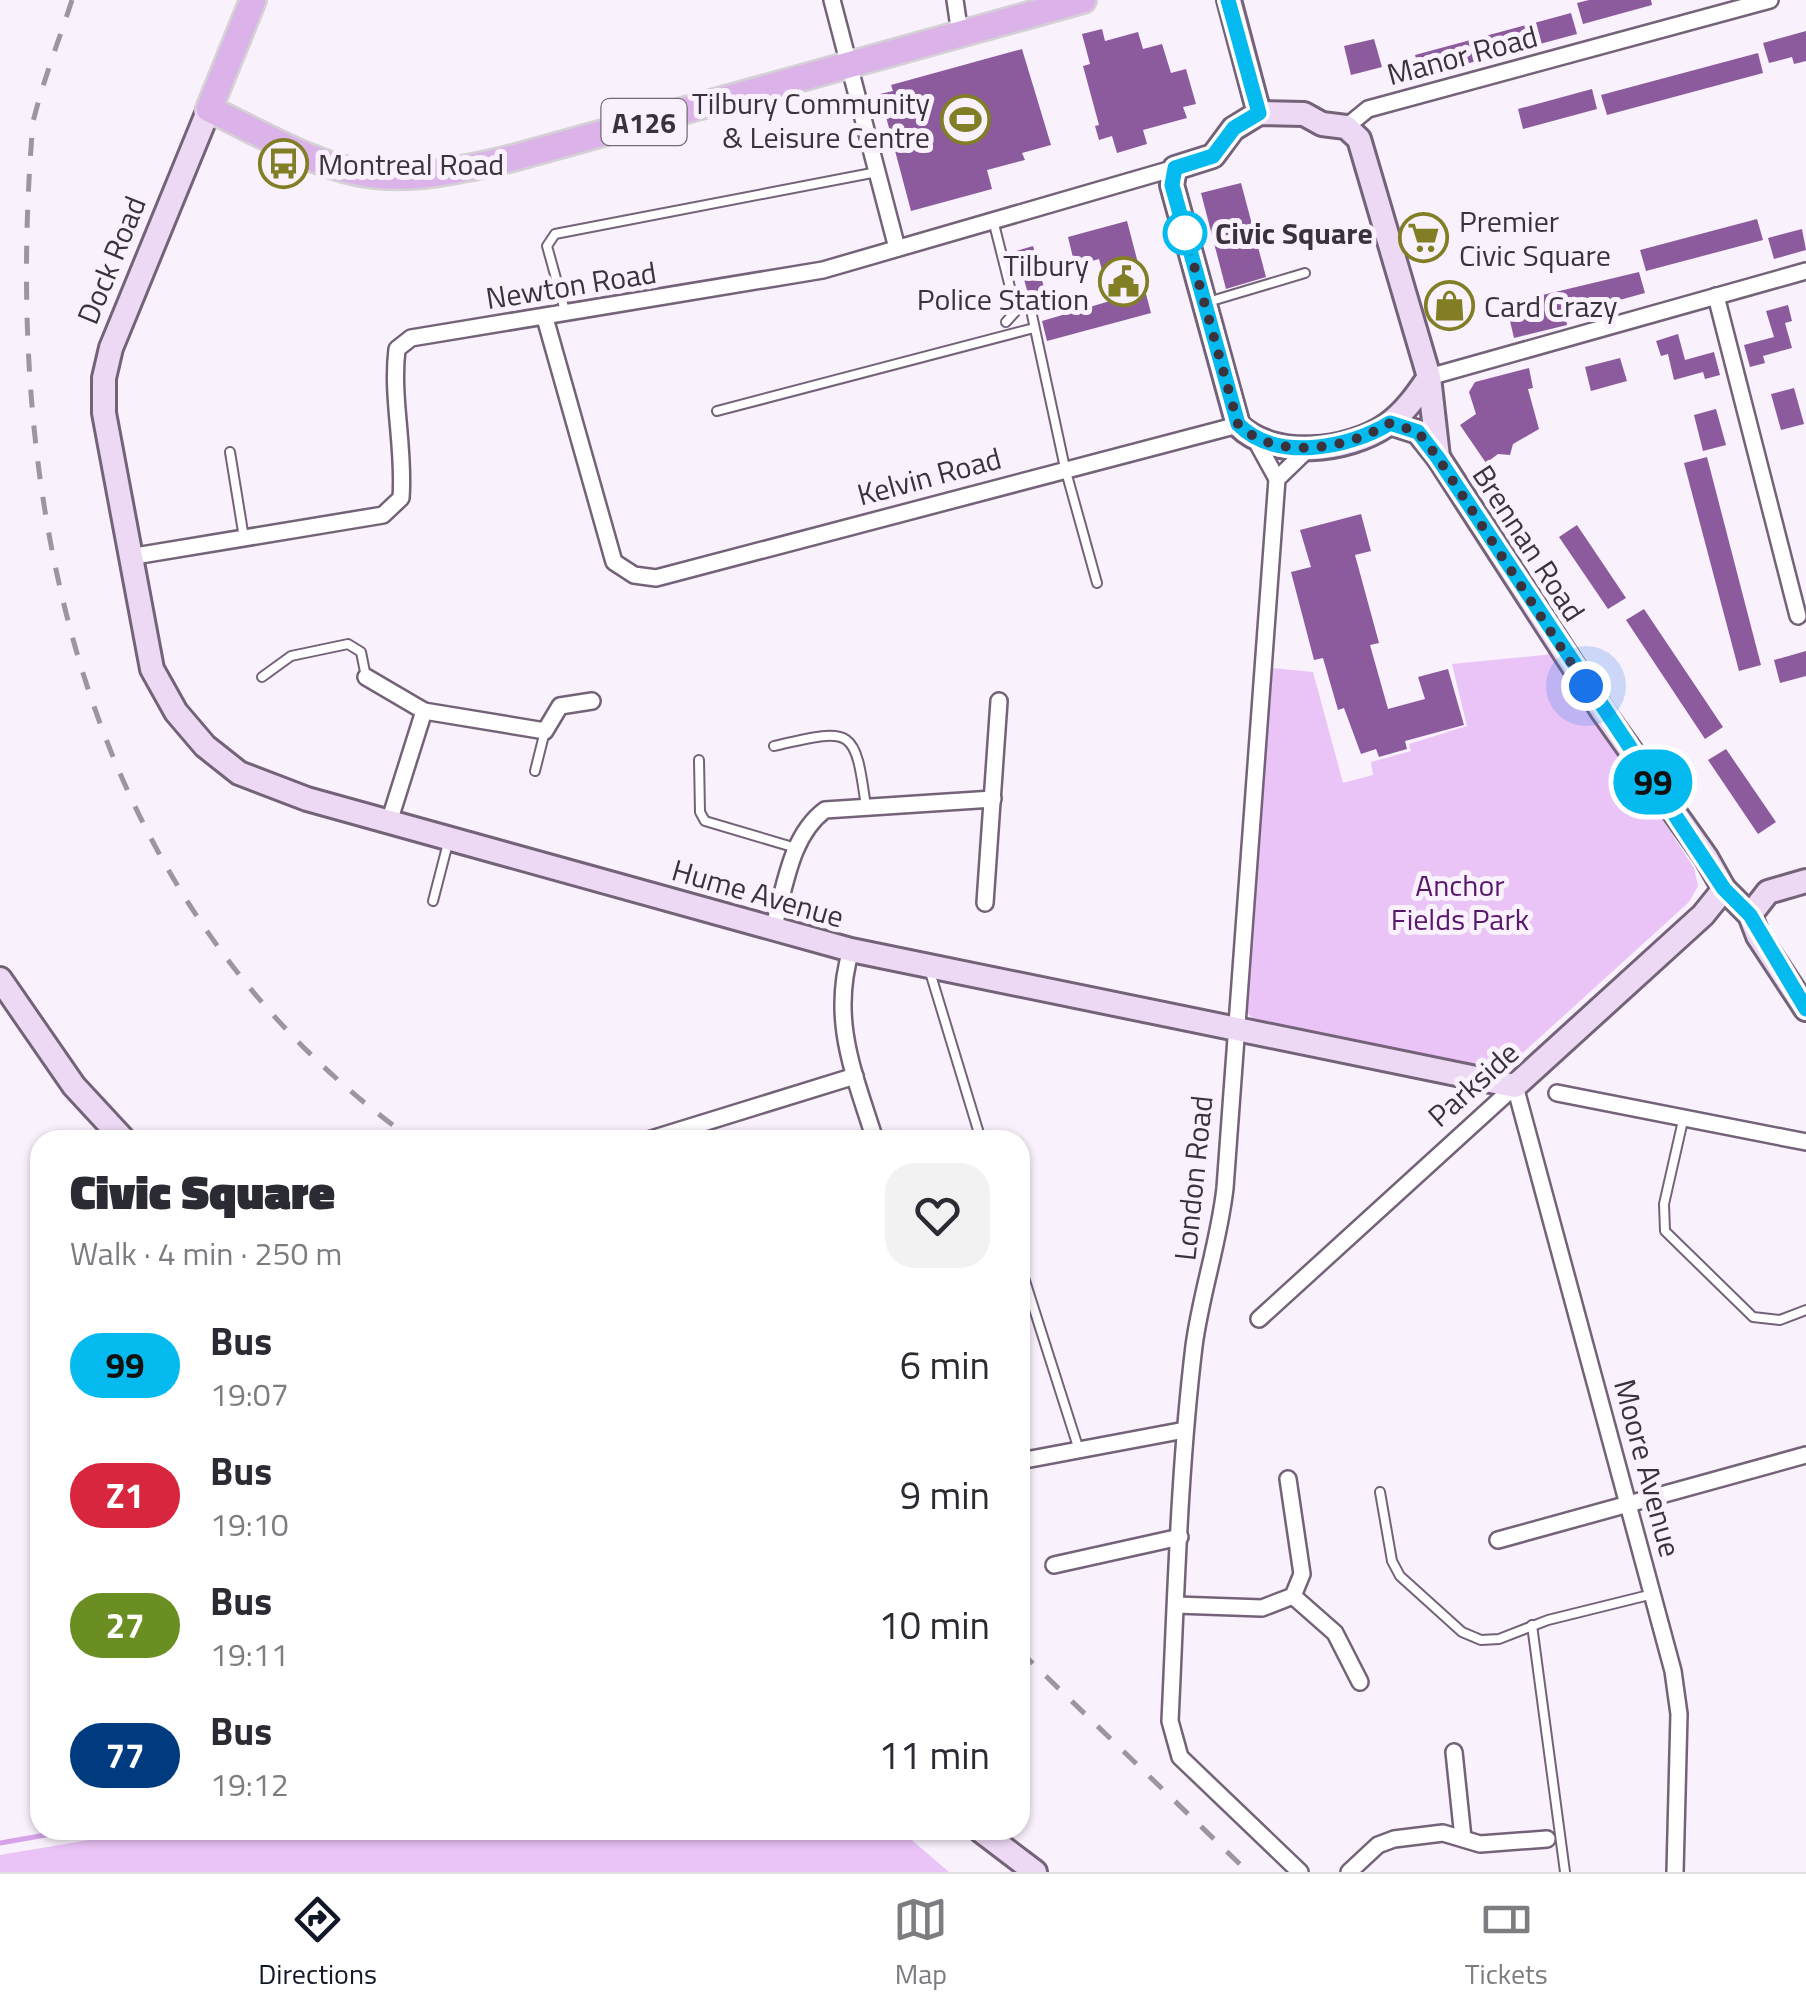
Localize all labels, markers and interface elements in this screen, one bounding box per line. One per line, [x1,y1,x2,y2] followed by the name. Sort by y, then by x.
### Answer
[1382,13,1542,97] street label: Manor Road
[692,80,930,160] place label: Tilbury Community & Leisure Centre
[939,94,991,146] sports icon: Tilbury Community & Leisure Centre
[602,99,686,145] road number: A126
[257,138,309,190] bus stop icon: Montreal Road
[318,141,504,187] place label: Montreal Road
[65,189,157,331] street label: Dock Road
[1459,198,1611,278] place label: Premier Civic Square
[1215,210,1373,256] place label: Civic Square
[1164,212,1206,254] marker: Civic Square
[1398,212,1450,264] supermarket icon: Premier Civic Square
[917,242,1089,322] place label: Tilbury Police Station
[482,249,660,321] street label: Newton Road
[1098,256,1150,308] public building icon: Tilbury Police Station
[1423,280,1475,332] shop icon: Card Crazy
[1484,283,1618,329] place label: Card Crazy
[852,435,1006,517] street label: Kelvin Road
[1461,456,1597,630] street label: Brennan Road
[1561,661,1611,711] your location
[1608,750,1698,814] line badge: 99
[1633,755,1673,809] text: 99
[667,847,849,939] street label: Hume Avenue
[1391,862,1529,942] park label: Anchor Fields Park
[1417,1030,1529,1138] street label: Parkside
[1161,1093,1225,1263] street label: London Road
[70,1155,335,1228] text: Civic Square
[885,1163,990,1268] button: heart
[70,1229,342,1277] text: Walk · 4 min · 250 m
[210,1312,272,1370] text: Bus
[900,1336,990,1394] text: 6 min
[105,1338,145,1392] text: 99
[210,1370,289,1418] text: 19:07
[1602,1374,1694,1562] street label: Moore Avenue
[210,1442,272,1500] text: Bus
[900,1466,990,1524] text: 9 min
[106,1468,144,1522] text: Z1
[210,1500,289,1548] text: 19:10
[210,1572,272,1630] text: Bus
[879,1596,990,1654] text: 10 min
[105,1598,145,1652] text: 27
[210,1630,289,1678] text: 19:11
[210,1702,272,1760] text: Bus
[879,1726,990,1784] text: 11 min
[105,1728,145,1782] text: 77
[210,1760,289,1808] text: 19:12
[258,1892,377,1995] tab: Directions
[893,1892,948,1995] tab: Map
[1465,1892,1548,1995] tab: Tickets

